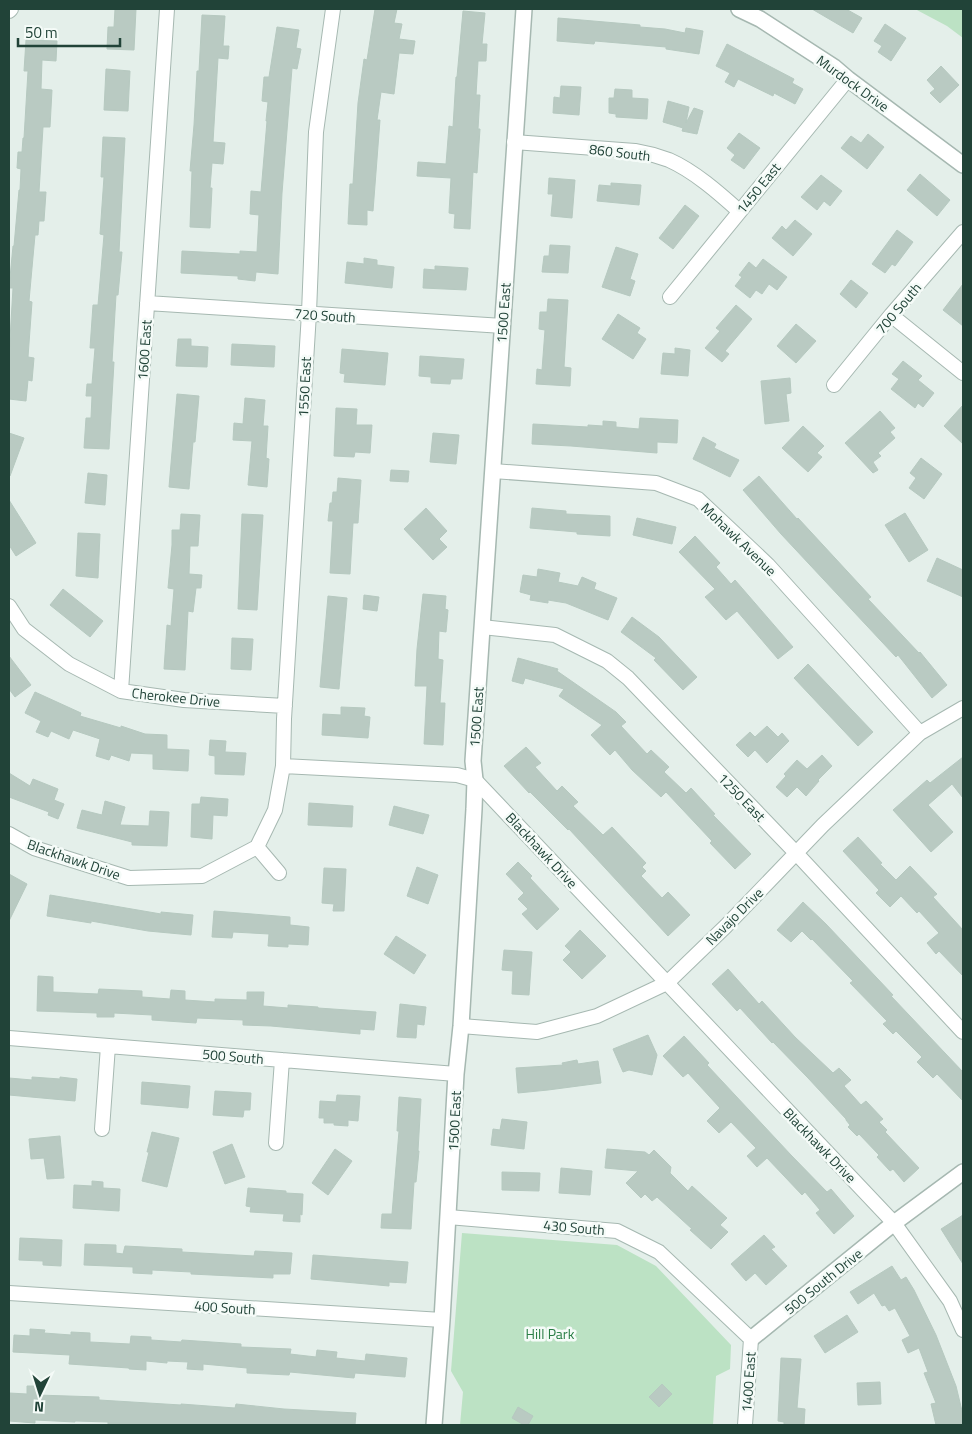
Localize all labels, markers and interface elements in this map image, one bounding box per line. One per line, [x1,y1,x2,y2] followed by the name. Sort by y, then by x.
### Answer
[18,15,120,47] scale bar
[25,21,58,44] text: 50 m
[812,49,894,117] street label: Murdock Drive
[588,138,652,166] street label: 860 South
[731,158,785,218] street label: 1450 East
[870,278,926,338] street label: 700 South
[490,282,516,344] street label: 1500 East
[294,302,356,328] street label: 720 South
[131,319,157,381] street label: 1600 East
[292,356,316,418] street label: 1550 East
[697,497,781,581] street label: Mohawk Avenue
[131,682,221,712] street label: Cherokee Drive
[463,686,489,748] street label: 1500 East
[713,768,771,826] street label: 1250 East
[501,807,583,893] street label: Blackhawk Drive
[25,833,123,885] street label: Blackhawk Drive
[700,882,768,950] street label: Navajo Drive
[201,1043,265,1069] street label: 500 South
[442,1090,466,1152] street label: 1500 East
[779,1103,861,1187] street label: Blackhawk Drive
[542,1214,606,1240] street label: 430 South
[779,1243,867,1319] street label: 500 South Drive
[194,1294,256,1320] street label: 400 South
[526,1323,575,1344] park label: Hill Park
[735,1351,761,1413] street label: 1400 East
[15,1369,65,1419] north arrow
[33,1397,45,1418] text: N

